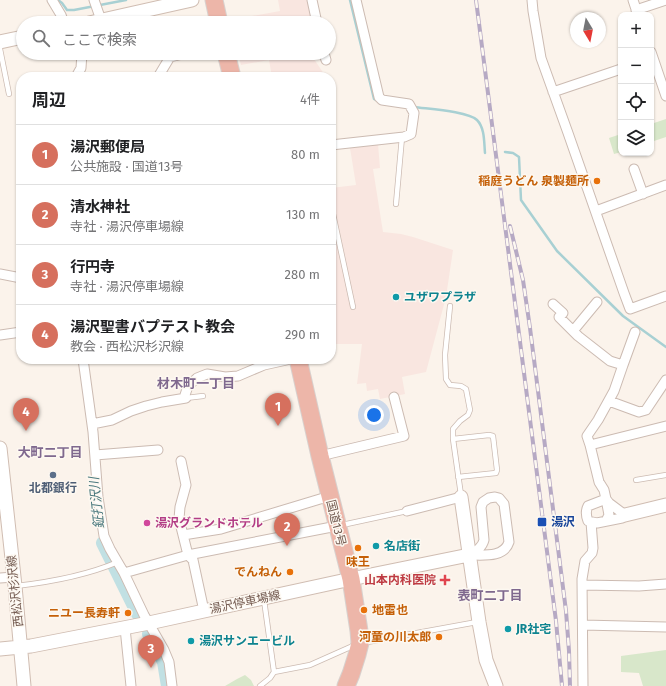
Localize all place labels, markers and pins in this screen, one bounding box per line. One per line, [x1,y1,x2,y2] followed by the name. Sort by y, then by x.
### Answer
[478,174,589,188] place label: 稲庭うどん 泉製麺所
[592,176,602,186] marker: 稲庭うどん 泉製麺所
[404,290,476,304] place label: ユザワプラザ
[391,292,401,302] marker: ユザワプラザ
[265,393,291,426] pin: 1
[13,398,39,431] pin: 4
[48,470,58,480] marker: 北都銀行
[29,481,77,495] place label: 北都銀行
[274,513,300,546] pin: 2
[551,515,575,529] place label: 湯沢
[155,516,263,530] place label: 湯沢グランドホテル
[536,516,548,528] marker: 湯沢
[142,518,152,528] marker: 湯沢グランドホテル
[384,539,420,553] place label: 名店街
[371,541,381,551] marker: 名店街
[353,543,363,553] marker: 味王
[346,555,370,569] place label: 味王
[234,565,282,579] place label: でんねん
[285,567,295,577] marker: でんねん
[364,573,436,587] place label: 山本内科医院
[439,574,451,586] marker: 山本内科医院
[372,603,408,617] place label: 地雷也
[359,605,369,615] marker: 地雷也
[48,606,120,620] place label: ニユー長寿軒
[123,608,133,618] marker: ニユー長寿軒
[515,622,551,636] place label: JR社宅
[503,624,513,634] marker: JR社宅
[359,630,431,644] place label: 河童の川太郎
[434,632,444,642] marker: 河童の川太郎
[199,634,295,648] place label: 湯沢サンエービル
[138,635,164,668] pin: 3
[186,636,196,646] marker: 湯沢サンエービル

